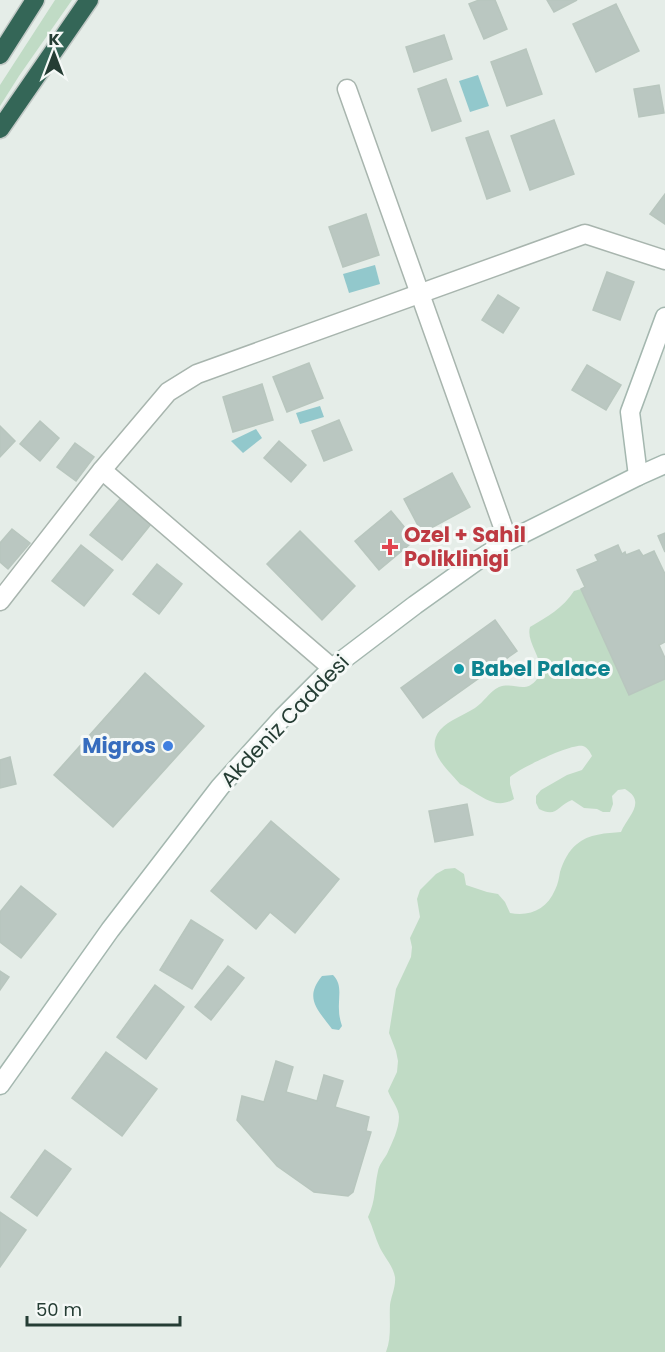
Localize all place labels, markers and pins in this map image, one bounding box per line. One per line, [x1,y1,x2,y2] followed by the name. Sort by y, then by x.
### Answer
[404,520,526,573] place label: Ozel + Sahil Poliklinigi
[381,538,399,556] marker: Ozel + Sahil Poliklinigi
[471,654,610,683] place label: Babel Palace
[452,662,466,676] marker: Babel Palace
[82,731,156,760] place label: Migros
[161,739,175,753] marker: Migros

